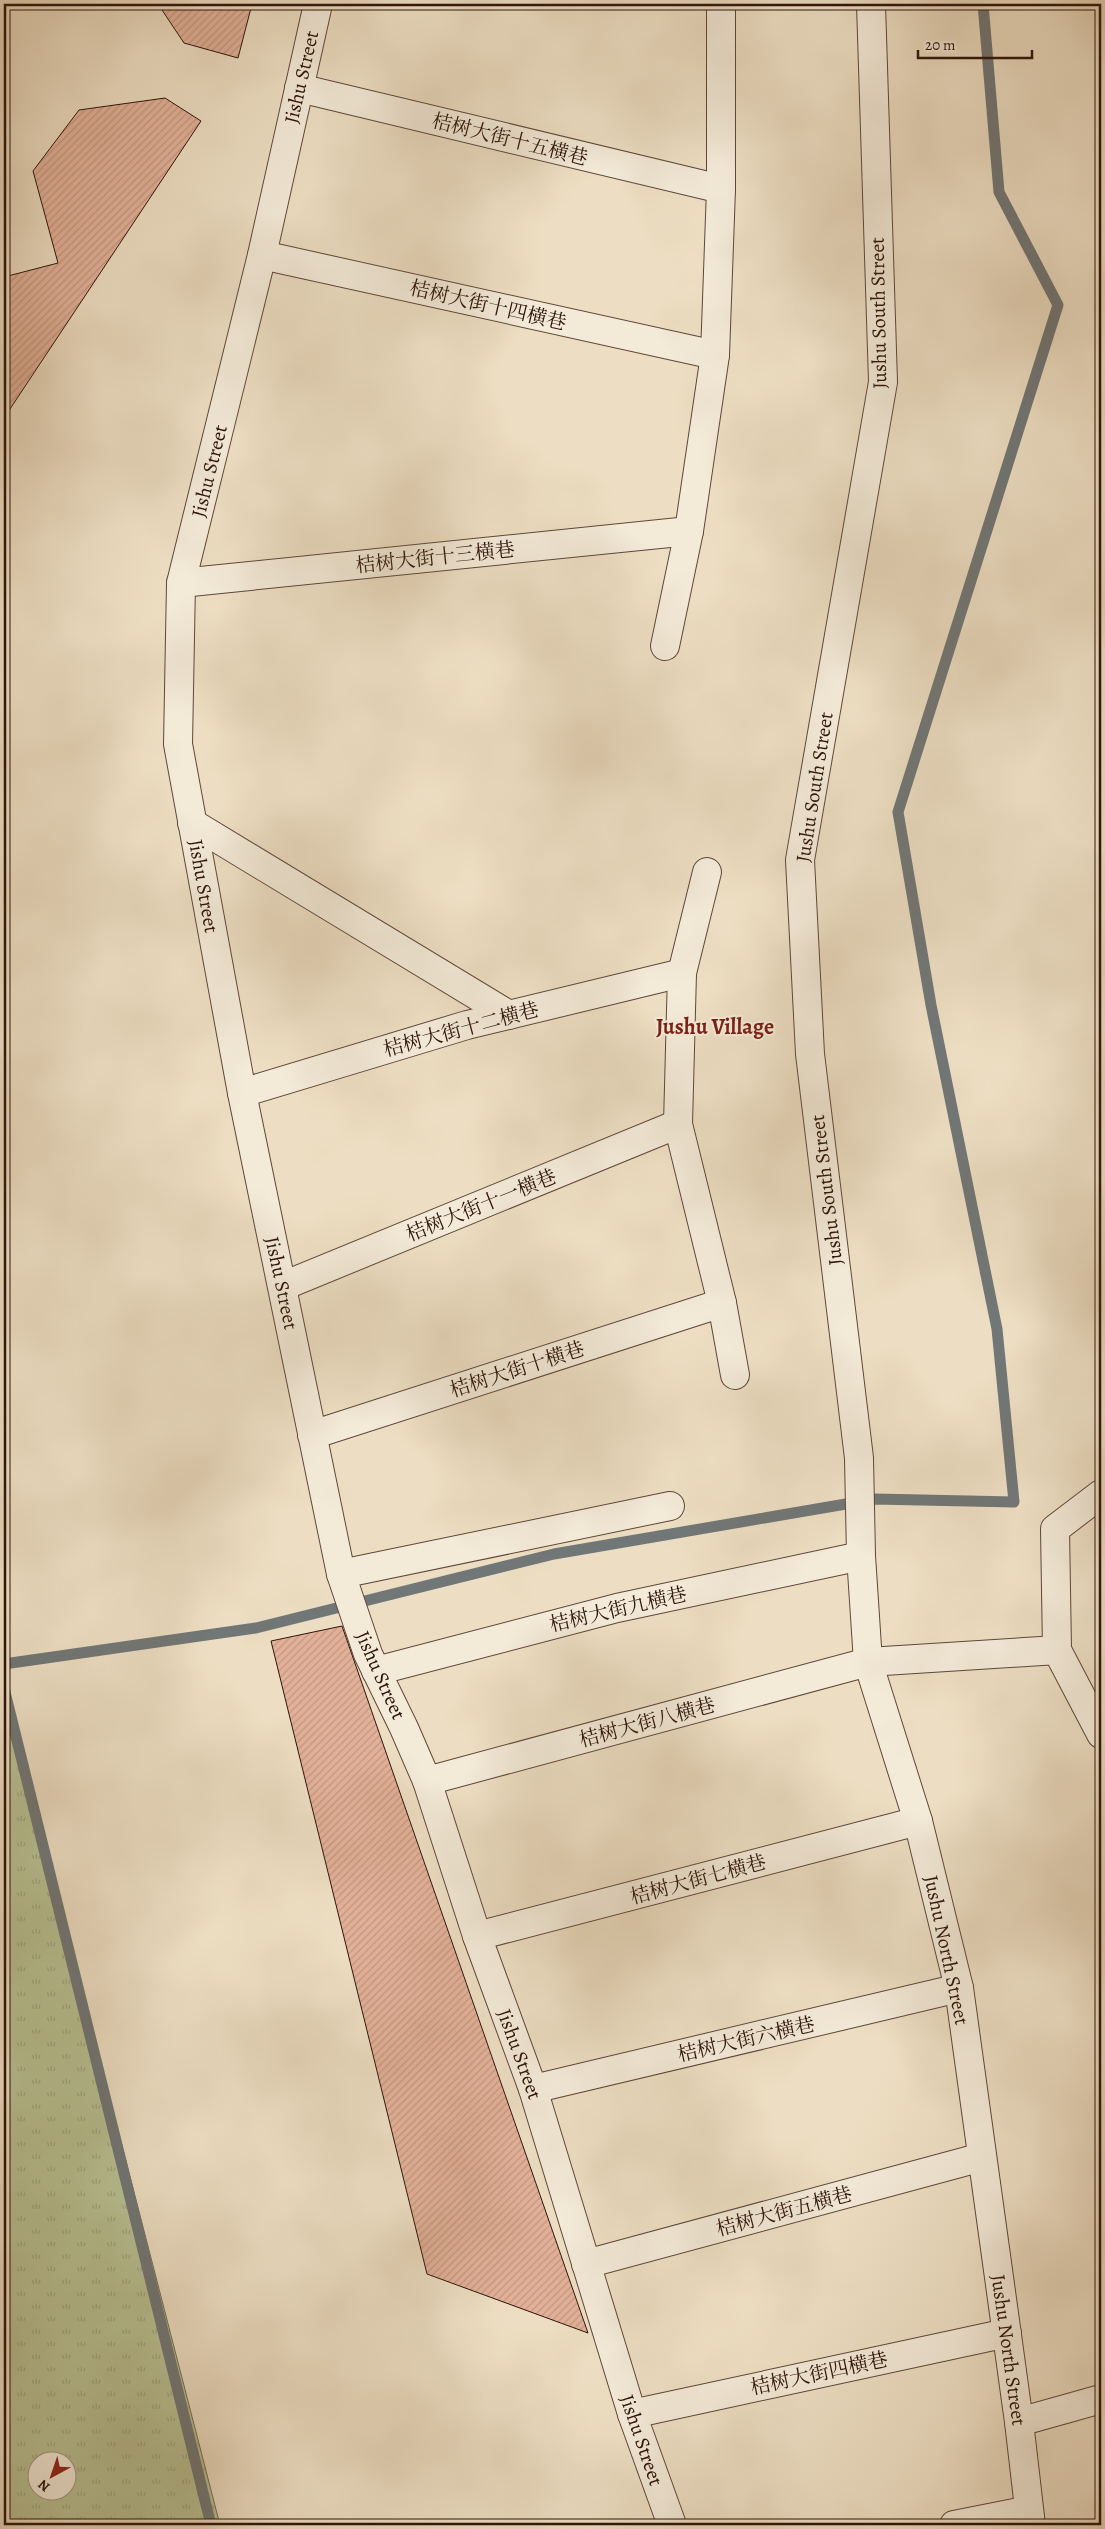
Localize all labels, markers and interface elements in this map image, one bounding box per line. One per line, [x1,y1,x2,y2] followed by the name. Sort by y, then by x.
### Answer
[278,28,325,126] street label: Jishu Street
[918,28,1031,60] scale bar
[925,35,956,55] text: 20 m
[429,107,591,172] street label: 桔树大街十五横巷
[864,237,893,389] street label: Jushu South Street
[407,274,569,337] street label: 桔树大街十四横巷
[185,422,234,520] street label: Jishu Street
[354,536,516,579] street label: 桔树大街十三横巷
[789,710,840,864] street label: Jushu South Street
[182,837,225,935] street label: Jishu Street
[380,996,542,1063] street label: 桔树大街十二横巷
[656,1012,774,1042] district label: Jushu Village
[804,1113,849,1267] street label: Jushu South Street
[402,1163,560,1248] street label: 桔树大街十一横巷
[258,1234,305,1332] street label: Jishu Street
[446,1335,588,1404] street label: 桔树大街十横巷
[547,1581,689,1638] street label: 桔树大街九横巷
[349,1627,412,1724] street label: Jishu Street
[576,1691,718,1754] street label: 桔树大街八横巷
[627,1848,769,1911] street label: 桔树大街七横巷
[917,1873,976,2028] street label: Jushu North Street
[491,2005,549,2104] street label: Jishu Street
[675,2011,817,2068] street label: 桔树大街六横巷
[713,2180,855,2243] street label: 桔树大街五横巷
[985,2273,1033,2428] street label: Jushu North Street
[748,2346,890,2401] street label: 桔树大街四横巷
[613,2391,670,2490] street label: Jishu Street
[28,2452,78,2502] north arrow
[34,2475,54,2496] text: N

